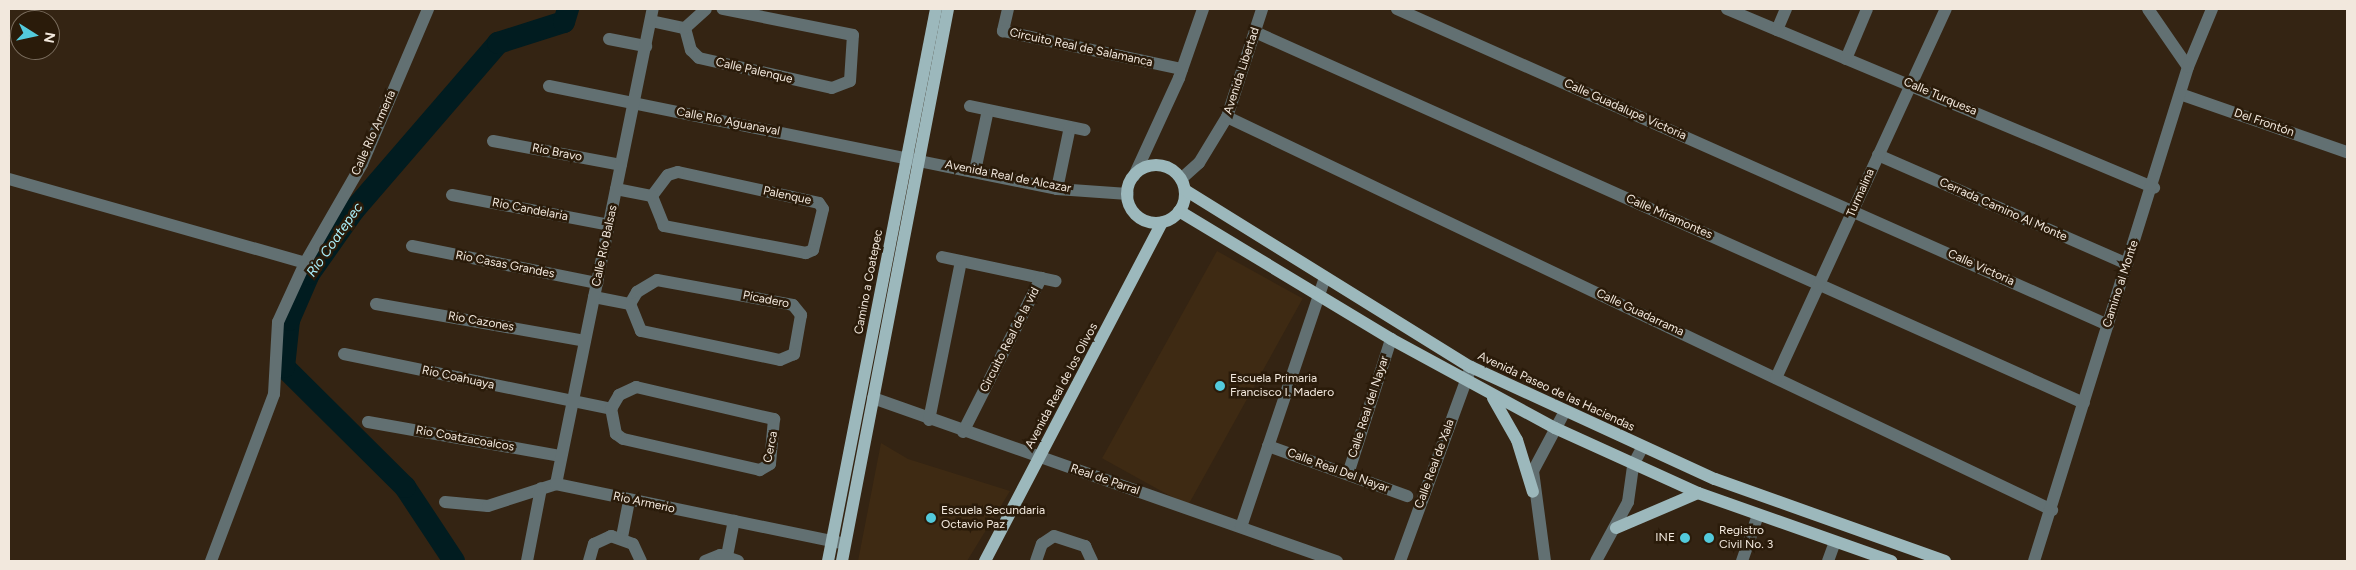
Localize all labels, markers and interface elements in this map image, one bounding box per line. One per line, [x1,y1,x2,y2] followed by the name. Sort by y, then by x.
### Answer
[10,10,60,60] north arrow
[1008,26,1154,70] street label: Circuito Real de Salamanca
[1221,26,1263,116] street label: Avenida Libertad
[40,31,59,44] text: N
[714,55,794,87] street label: Calle Palenque
[1901,75,1979,119] street label: Calle Turquesa
[1561,76,1689,144] street label: Calle Guadalupe Victoria
[349,88,399,178] street label: Calle Río Armería
[675,105,781,139] street label: Calle Río Aguanaval
[2232,106,2296,140] street label: Del Frontón
[531,141,583,165] street label: Rio Bravo
[944,158,1072,196] street label: Avenida Real de Alcazar
[1844,167,1878,219] street label: Turmalina
[1937,175,2069,245] street label: Cerrada Camino Al Monte
[762,184,812,208] street label: Palenque
[1624,191,1714,243] street label: Calle Miramontes
[491,196,569,224] street label: Rio Candelaria
[303,200,367,280] water label: Rio Coatepec
[589,204,621,288] street label: Calle Río Balsas
[852,228,886,336] street label: Camino a Coatepec
[2100,239,2142,329] street label: Camino al Monte
[1945,247,2017,289] street label: Calle Victoria
[454,248,556,282] street label: Rio Casas Grandes
[977,285,1043,395] street label: Circuito Real de la vid
[1594,286,1686,340] street label: Calle Guadarrama
[742,288,790,312] street label: Picadero
[447,309,515,335] street label: Rio Cazones
[1023,321,1101,451] street label: Avenida Real de los Olivos
[1475,349,1637,435] street label: Avenida Paseo de las Haciendas
[1346,354,1392,460] street label: Calle Real del Nayar
[420,363,496,393] street label: Rio Coahuaya
[1230,372,1334,400] place label: Escuela Primaria Francisco I. Madero
[1214,380,1226,392] marker: Escuela Primaria Francisco I. Madero
[1412,417,1458,511] street label: Calle Real de Xala
[415,423,515,455] street label: Rio Coatzacoalcos
[761,430,781,464] street label: Cerca
[1285,446,1391,496] street label: Calle Real Del Nayar
[1069,461,1141,499] street label: Real de Parral
[612,489,676,517] street label: Rio Armerio
[941,504,1045,532] place label: Escuela Secundaria Octavio Paz
[925,512,937,524] marker: Escuela Secundaria Octavio Paz
[1719,524,1773,552] place label: Registro Civil No. 3
[1655,531,1675,545] place label: INE
[1679,532,1691,544] marker: INE
[1703,532,1715,544] marker: Registro Civil No. 3

